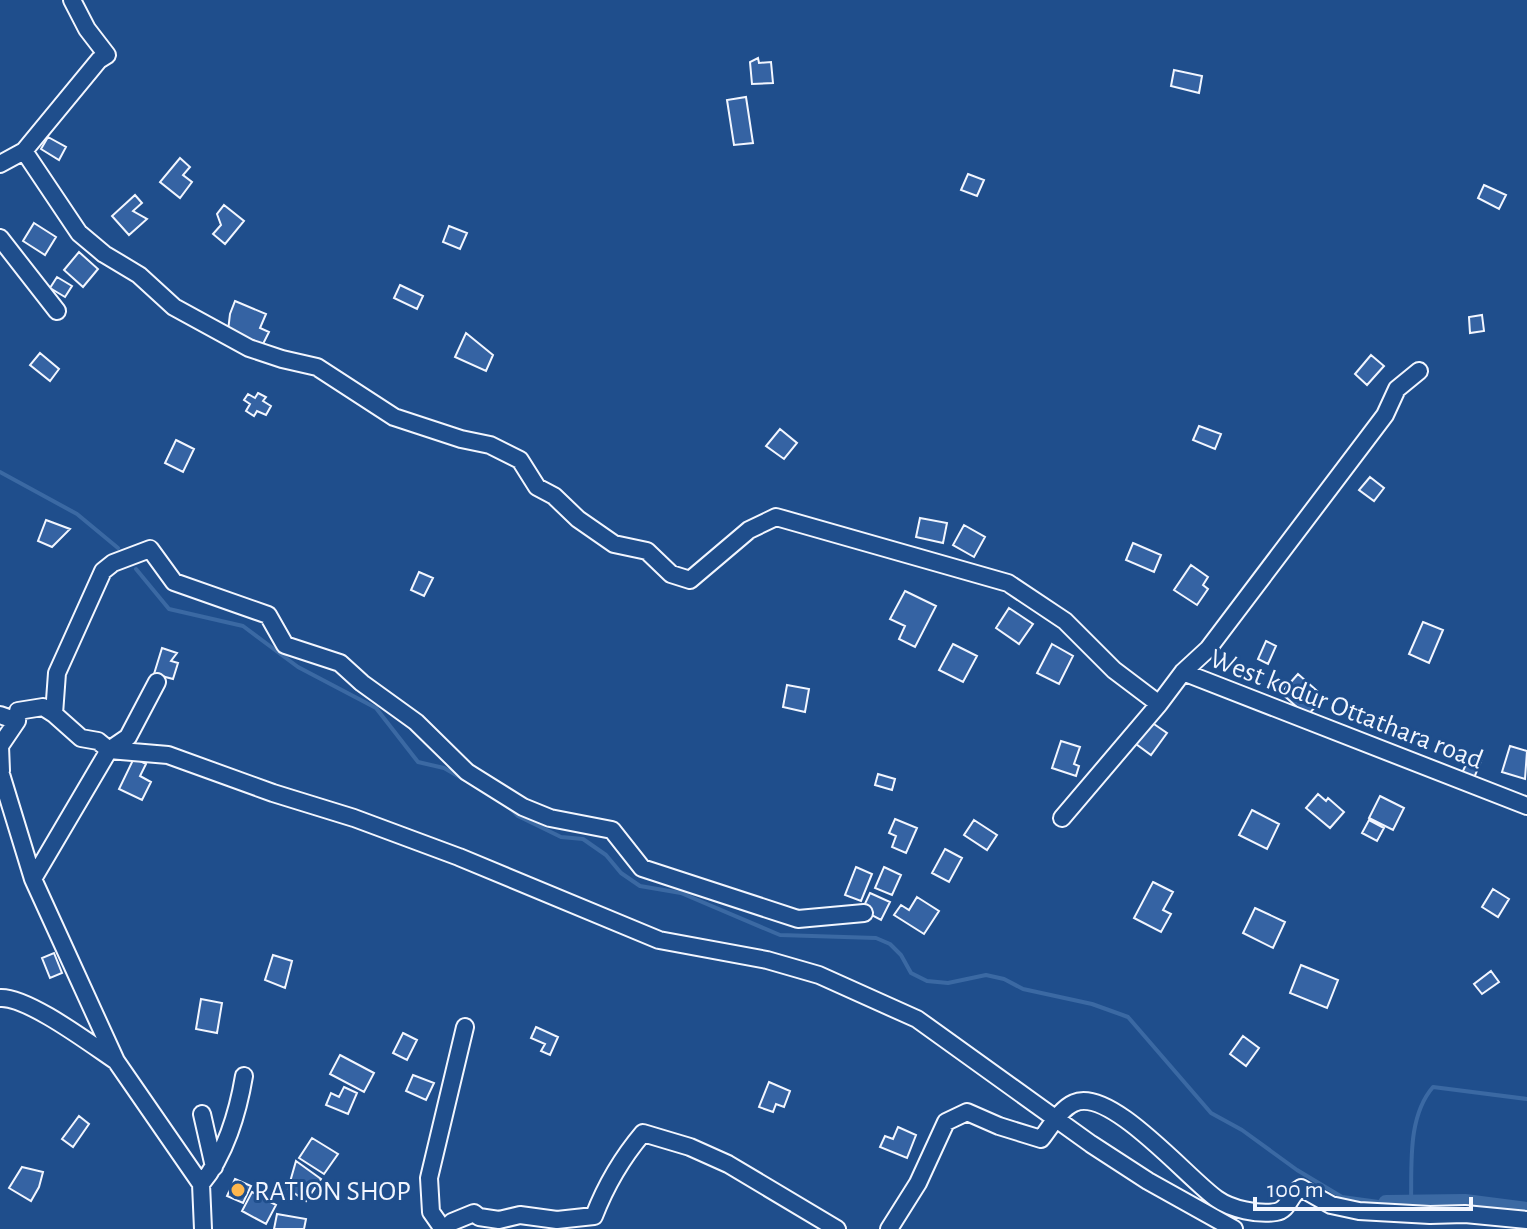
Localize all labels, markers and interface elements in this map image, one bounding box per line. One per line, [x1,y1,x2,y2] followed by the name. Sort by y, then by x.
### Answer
[1206,645,1487,775] street label: West kodur Ottathara road
[1255,1161,1471,1211] scale bar
[254,1178,411,1206] place label: RATION SHOP
[1267,1178,1324,1202] text: 100 m
[229,1181,247,1199] marker: RATION SHOP

